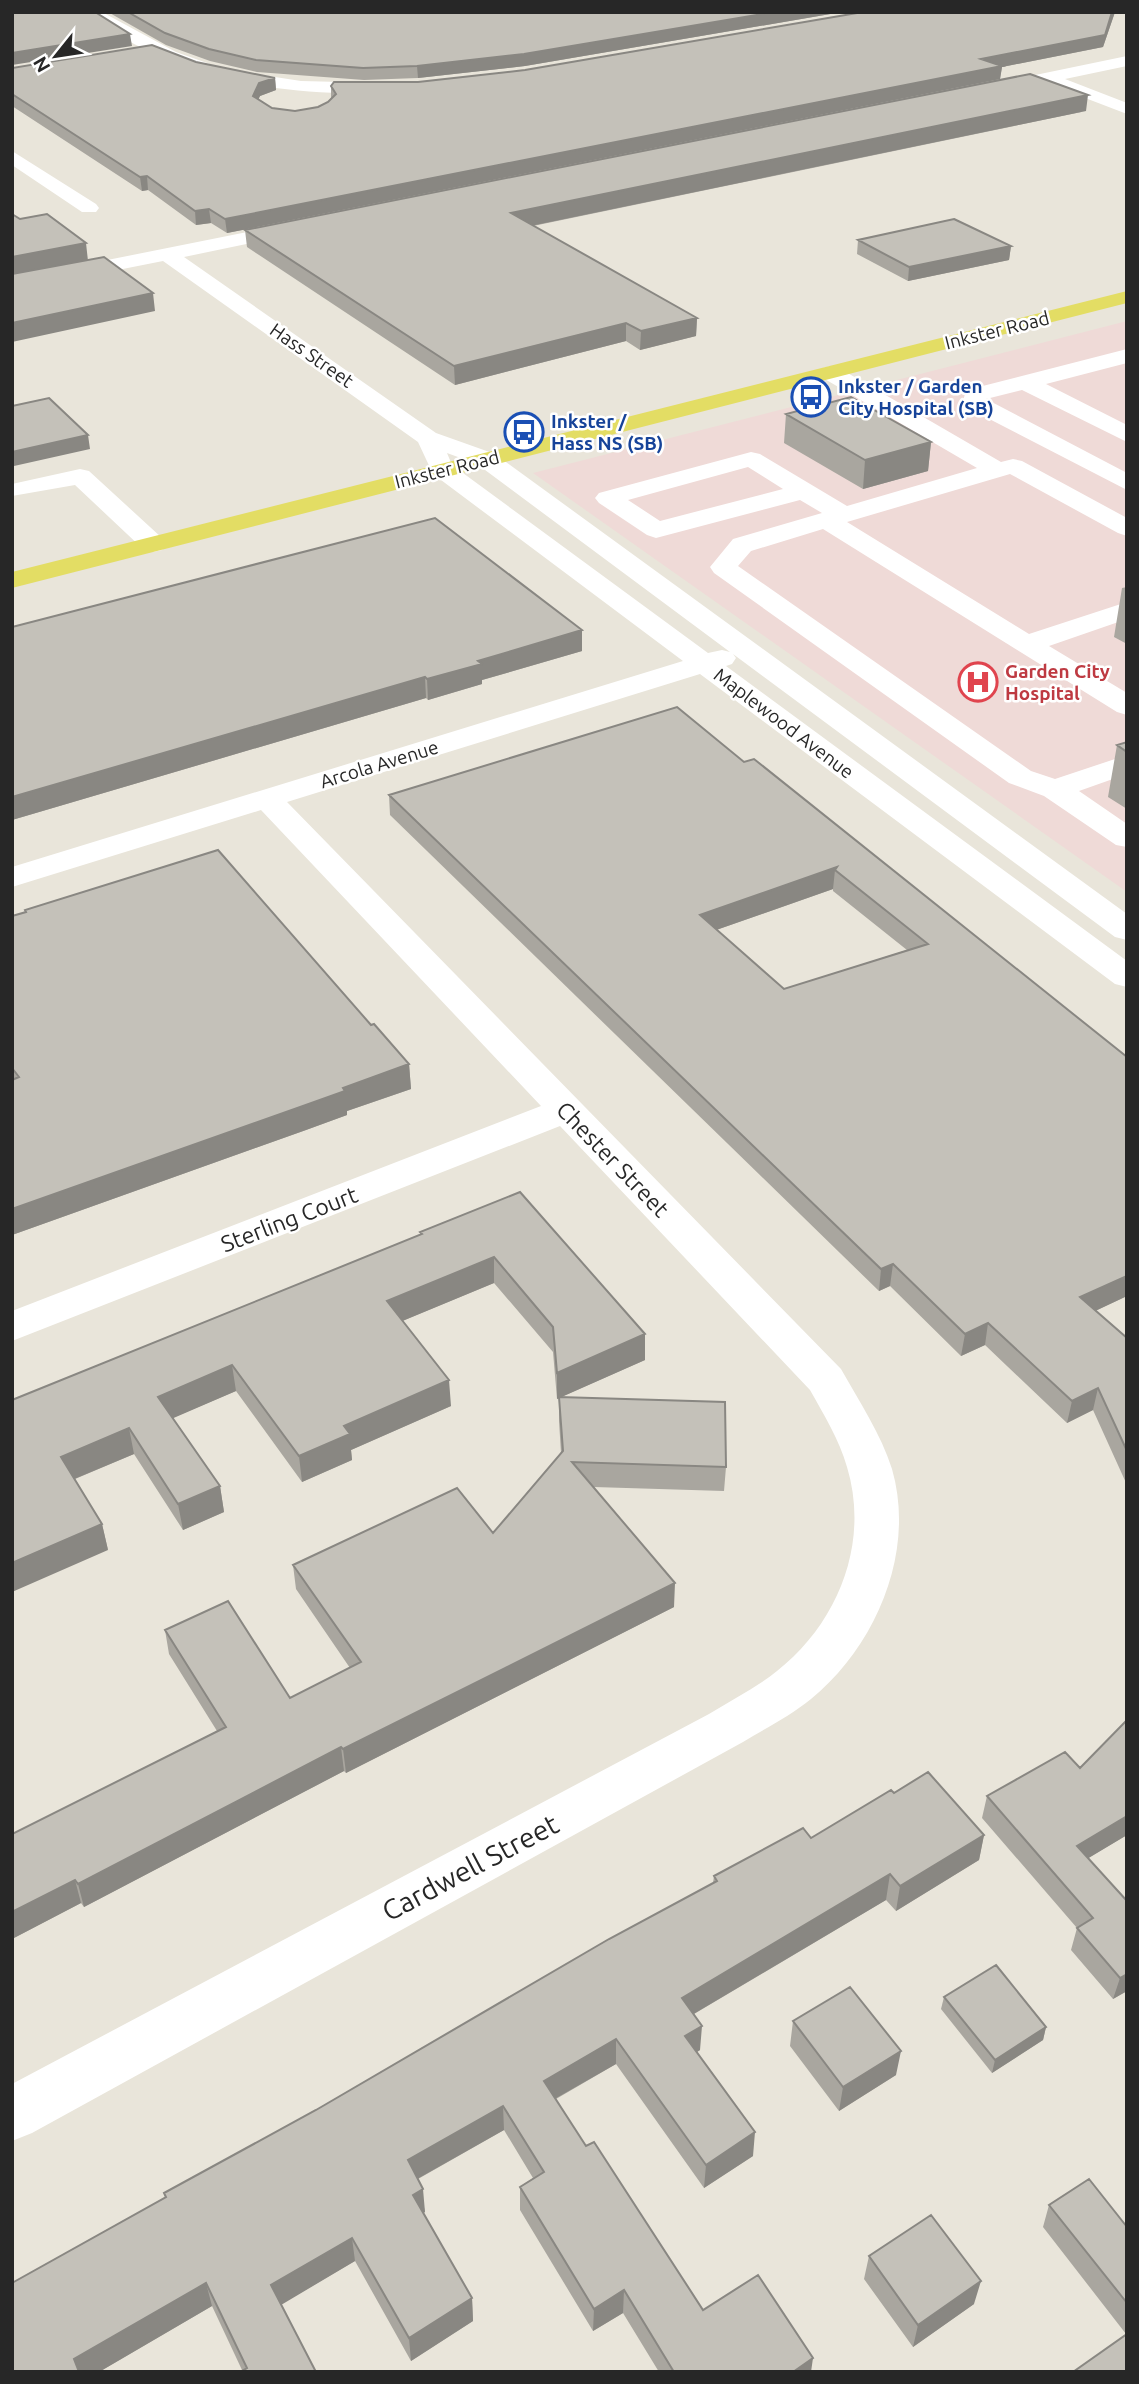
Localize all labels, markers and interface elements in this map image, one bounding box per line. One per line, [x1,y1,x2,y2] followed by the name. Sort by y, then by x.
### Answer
[21,21,91,91] north arrow
[28,53,54,76] text: N
[943,306,1051,354] street label: Inkster Road
[266,318,358,392] street label: Hass Street
[838,375,994,419] place label: Inkster / Garden City Hospital (SB)
[790,376,832,418] bus stop icon: Inkster / Garden City Hospital (SB)
[551,410,663,454] place label: Inkster / Hass NS (SB)
[503,411,545,453] bus stop icon: Inkster / Hass NS (SB)
[393,445,501,493] street label: Inkster Road
[1005,660,1110,704] place label: Garden City Hospital
[957,661,999,703] hospital icon: Garden City Hospital
[710,663,858,783] street label: Maplewood Avenue
[317,736,441,792] street label: Arcola Avenue
[552,1096,674,1222] street label: Chester Street
[217,1182,361,1256] street label: Sterling Court
[377,1808,563,1926] street label: Cardwell Street

